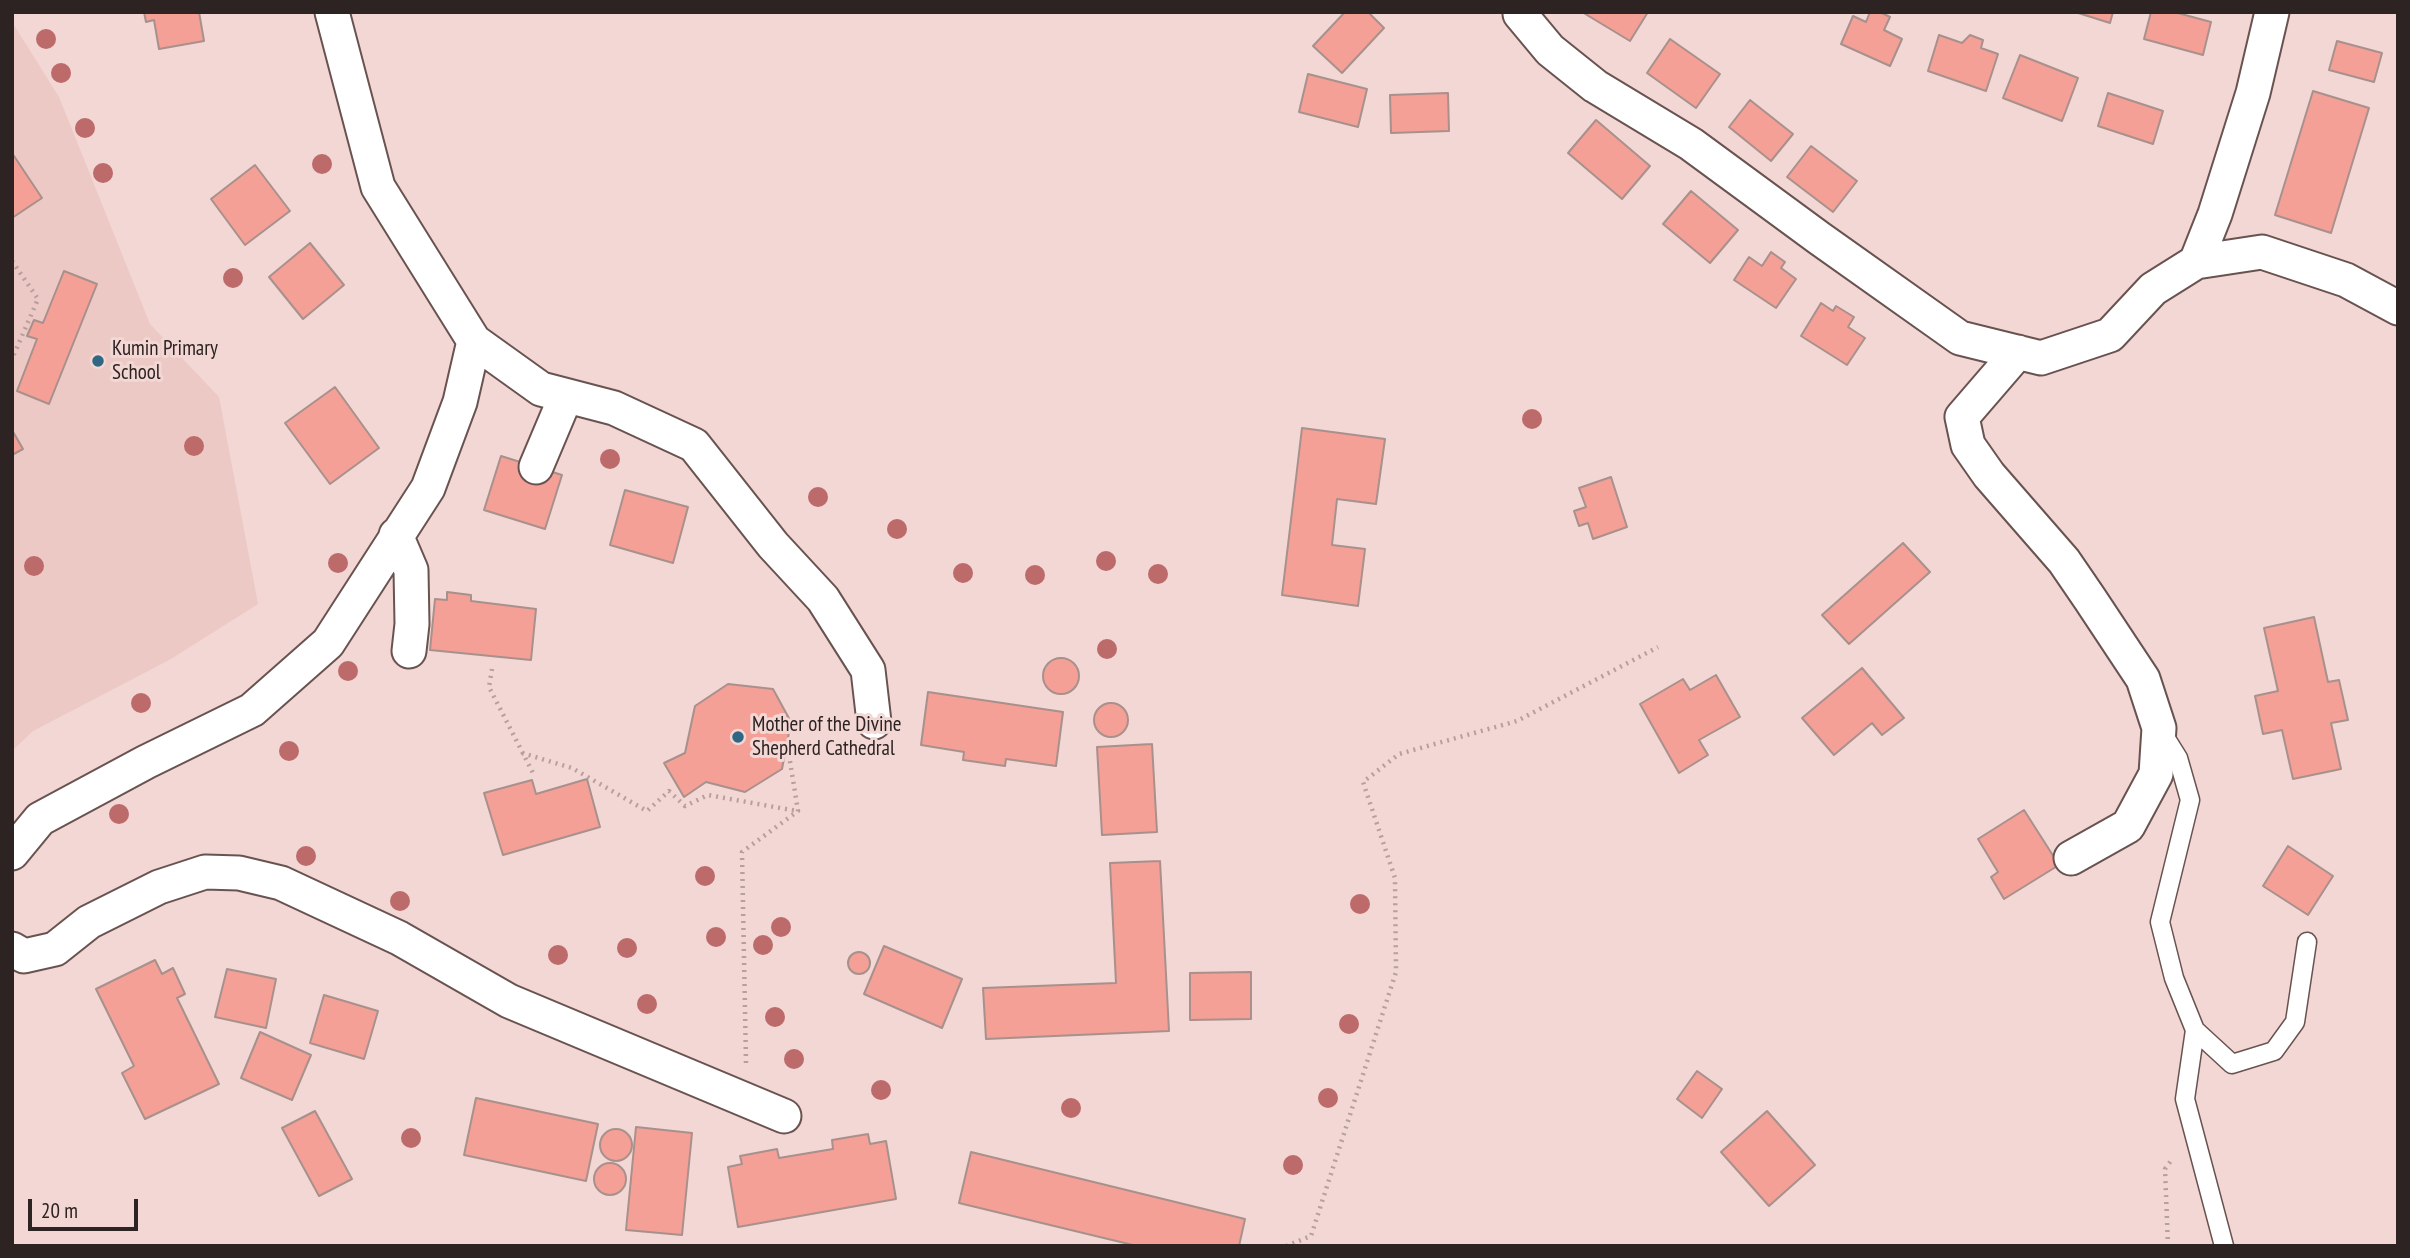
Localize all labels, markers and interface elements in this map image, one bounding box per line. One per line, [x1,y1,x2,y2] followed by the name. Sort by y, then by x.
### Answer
[112,336,218,386] place label: Kumin Primary School
[90,353,106,369] marker: Kumin Primary School
[752,712,901,762] place label: Mother of the Divine Shepherd Cathedral
[730,729,746,745] marker: Mother of the Divine Shepherd Cathedral
[32,1184,142,1228] scale bar
[41,1197,78,1224] text: 20 m

